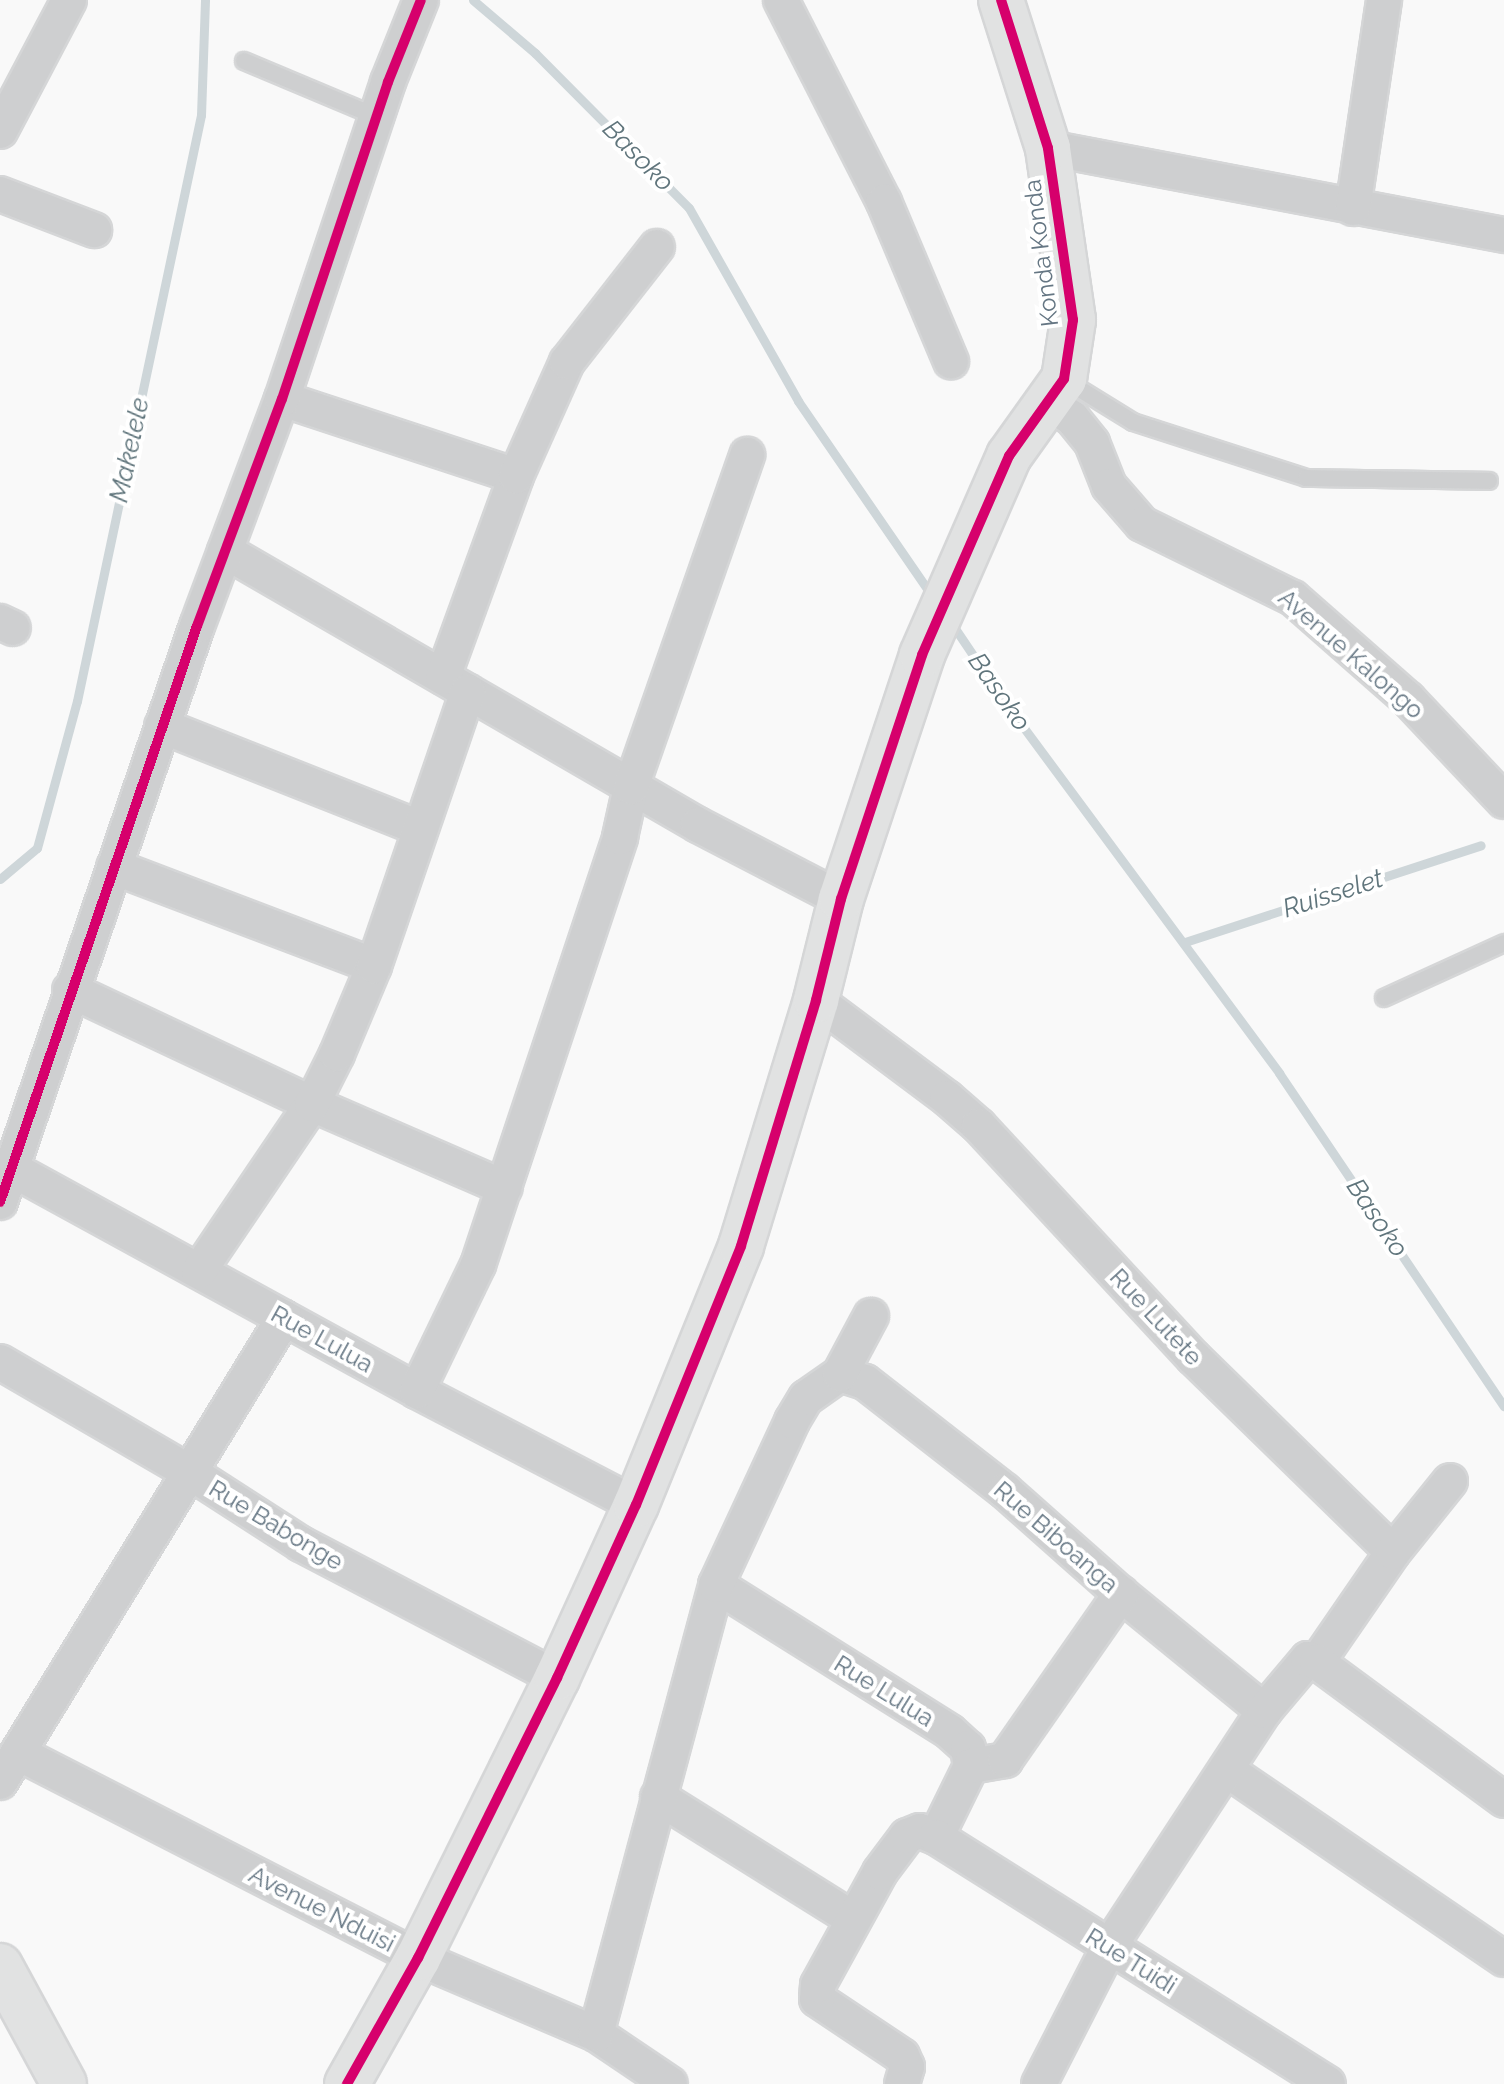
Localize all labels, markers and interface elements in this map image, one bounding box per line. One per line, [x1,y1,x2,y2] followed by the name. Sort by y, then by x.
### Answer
[596,114,680,198] water label: Basoko
[1018,178,1064,328] street label: Konda Konda
[104,395,156,505] water label: Makelele
[1273,583,1429,725] street label: Avenue Kalongo
[961,647,1037,737] water label: Basoko
[1279,863,1387,925] water label: Ruisselet
[1339,1173,1415,1263] water label: Basoko
[1104,1263,1208,1371] street label: Rue Lutete
[266,1299,378,1379] street label: Rue Lulua
[204,1474,348,1576] street label: Rue Babonge
[988,1475,1124,1599] street label: Rue Biboanga
[829,1649,939,1733] street label: Rue Lulua
[244,1860,400,1958] street label: Avenue Nduisi
[1080,1922,1182,2000] street label: Rue Tuidi

